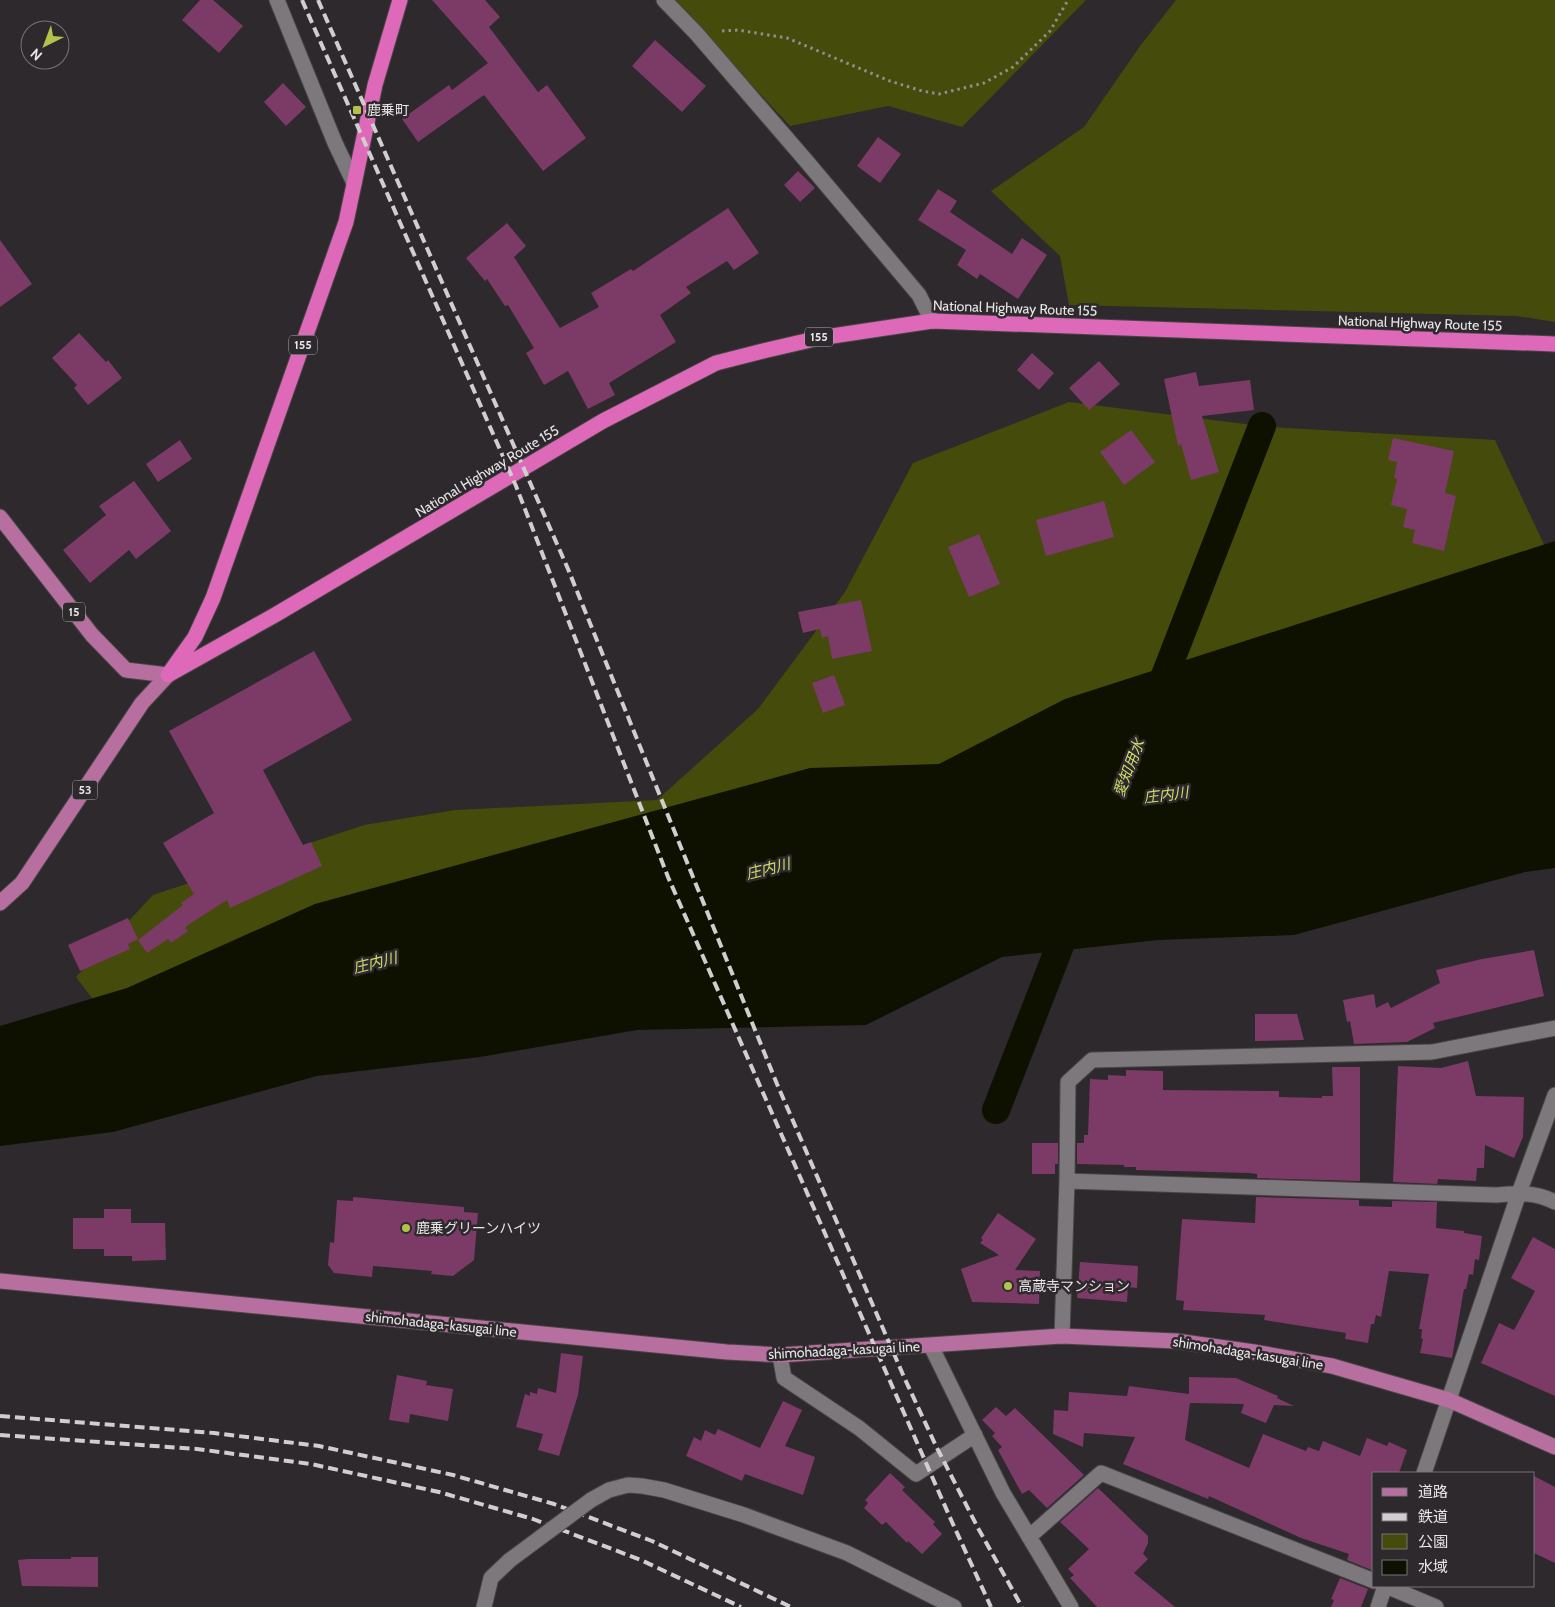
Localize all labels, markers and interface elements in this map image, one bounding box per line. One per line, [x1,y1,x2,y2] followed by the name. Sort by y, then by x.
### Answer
[20,20,70,70] north arrow
[27,45,46,65] text: N
[367,101,409,119] place label: 鹿乗町
[351,104,363,116] marker: 鹿乗町
[932,296,1098,320] street label: National Highway Route 155
[1337,311,1503,335] street label: National Highway Route 155
[805,328,833,347] road number: 155
[289,336,317,354] road number: 155
[412,421,562,521] street label: National Highway Route 155
[63,602,85,622] road number: 15
[1110,735,1149,799] water label: 愛知用水
[72,780,98,800] road number: 53
[1143,783,1191,807] water label: 庄内川
[744,854,794,883] water label: 庄内川
[351,948,401,977] water label: 庄内川
[416,1219,541,1237] place label: 鹿乗グリーンハイツ
[400,1222,412,1234] marker: 鹿乗グリーンハイツ
[1018,1277,1130,1295] place label: 高蔵寺マンション
[1002,1280,1014,1292] marker: 高蔵寺マンション
[365,1307,517,1341] street label: shimohadaga-kasugai line
[1172,1332,1324,1374] street label: shimohadaga-kasugai line
[768,1337,920,1363] street label: shimohadaga-kasugai line
[1372,1472,1535,1587] legend
[1418,1483,1448,1501] text: 道路
[1418,1508,1448,1526] text: 鉄道
[1418,1533,1448,1551] text: 公園
[1418,1558,1448,1576] text: 水域

